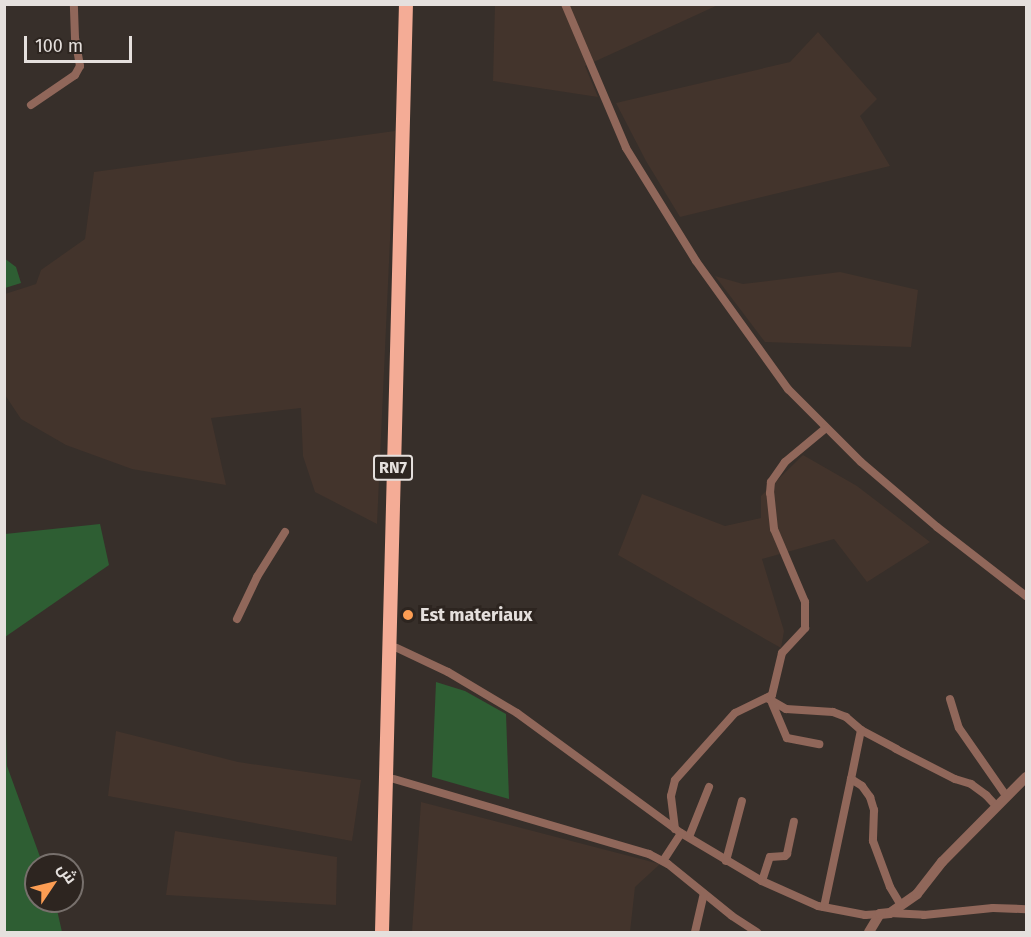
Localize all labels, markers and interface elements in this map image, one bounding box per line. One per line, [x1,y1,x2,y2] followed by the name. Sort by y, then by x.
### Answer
[27,24,135,62] scale bar
[35,35,83,57] text: 100 m
[372,455,414,481] road number: RN7
[420,604,533,626] place label: Est materiaux
[401,608,415,622] marker: Est materiaux
[24,853,84,913] north arrow
[54,860,81,887] text: ش

